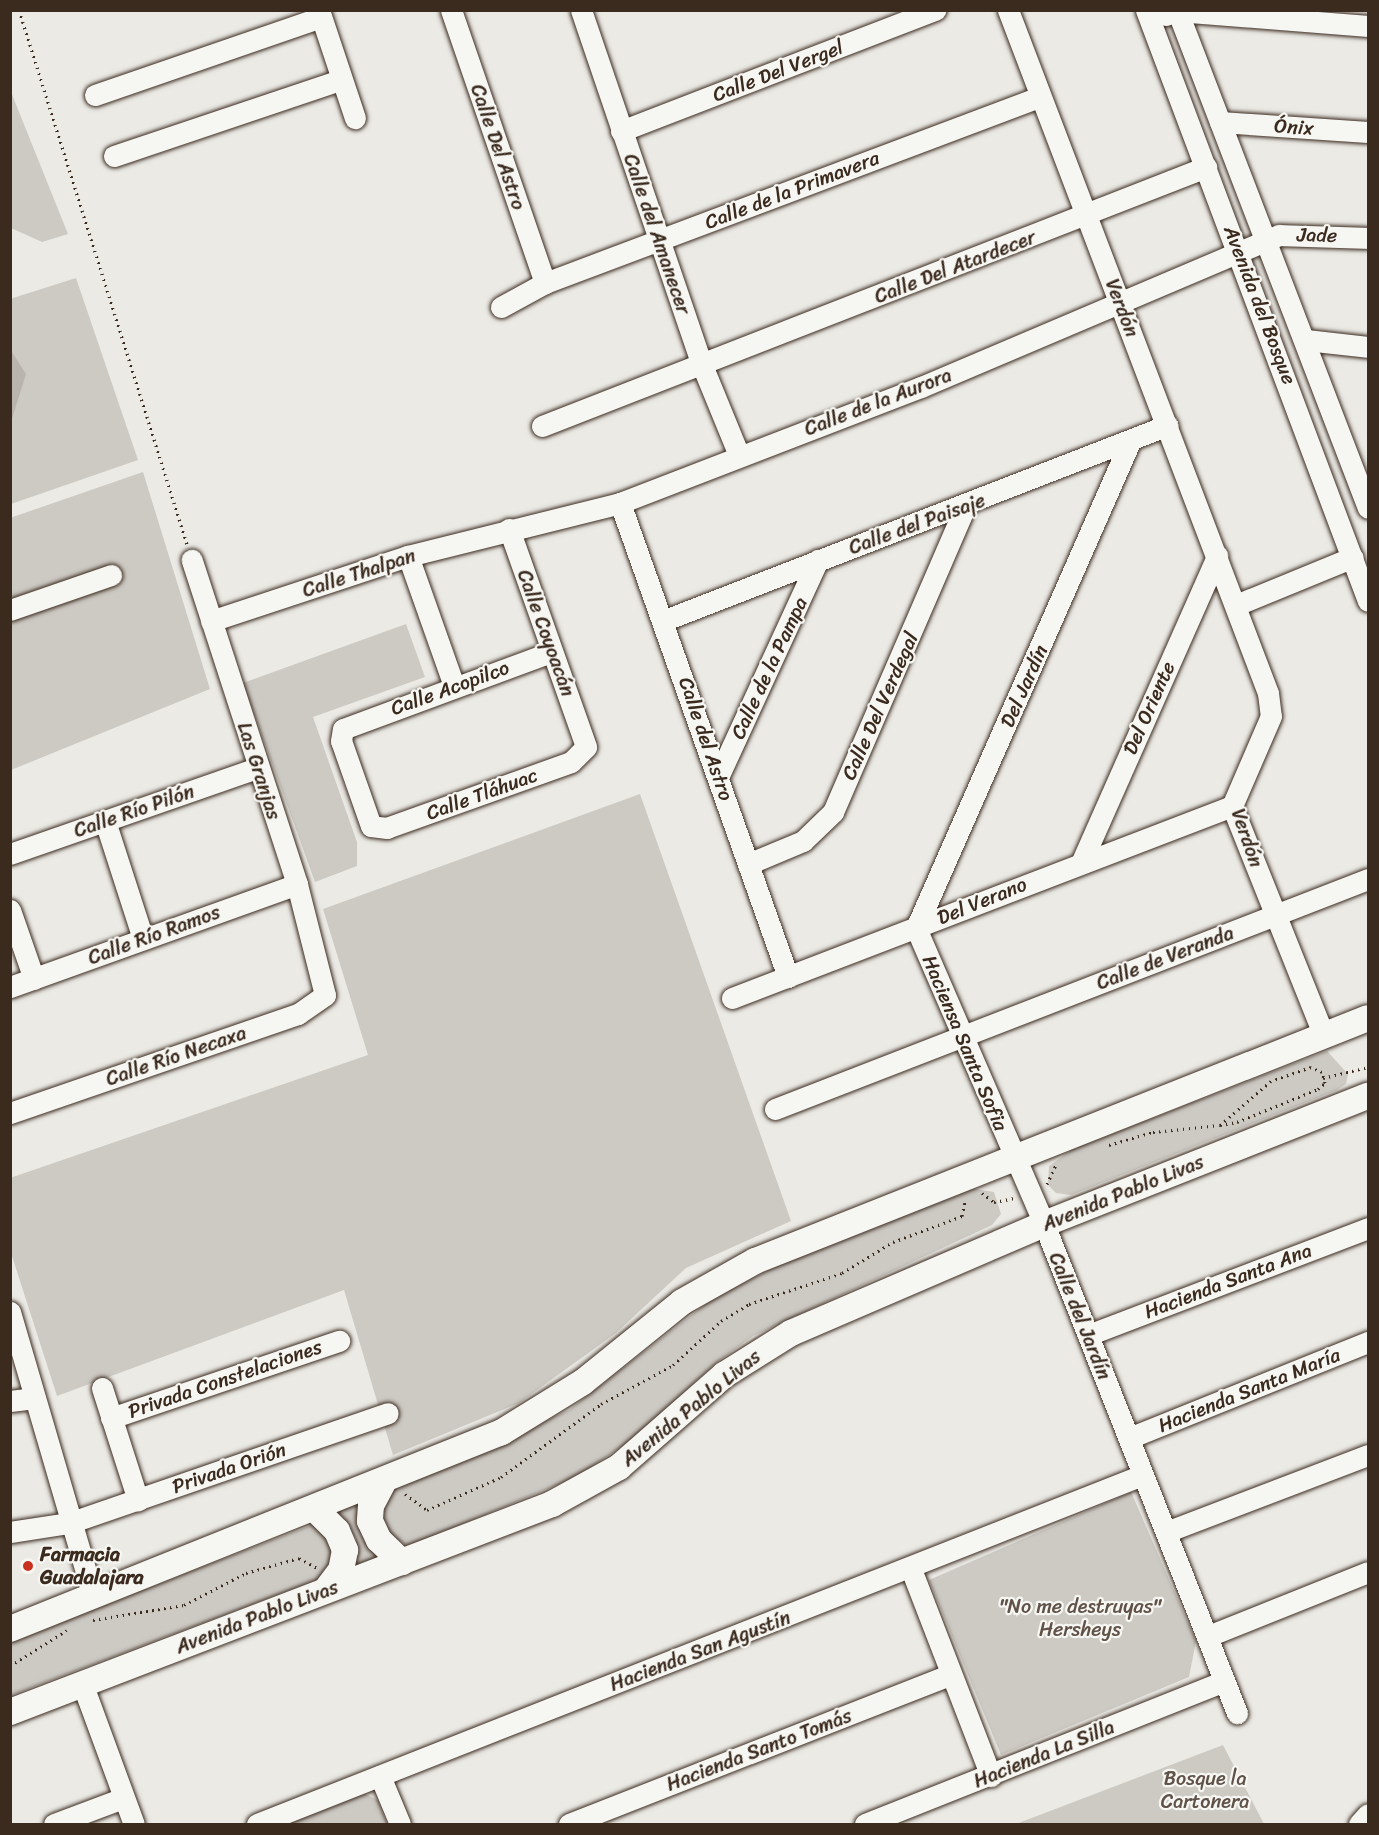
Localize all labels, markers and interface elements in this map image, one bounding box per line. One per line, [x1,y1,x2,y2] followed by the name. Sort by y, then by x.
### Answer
[710,35,846,107] street label: Calle Del Vergel
[465,81,531,213] street label: Calle Del Astro
[1273,114,1315,140] street label: Ónix
[701,146,883,234] street label: Calle de la Primavera
[618,150,696,318] street label: Calle del Amanecer
[1219,222,1301,388] street label: Avenida del Bosque
[1297,223,1337,247] street label: Jade
[871,225,1039,309] street label: Calle Del Atardecer
[1100,276,1144,340] street label: Verdón
[801,363,955,441] street label: Calle de la Aurora
[845,488,989,560] street label: Calle del Paisaje
[299,543,419,603] street label: Calle Thalpan
[512,566,580,700] street label: Calle Coyoacán
[725,593,813,743] street label: Calle de la Pampa
[837,629,923,783] street label: Calle Del Verdegal
[995,641,1053,731] street label: Del Jardín
[387,655,513,721] street label: Calle Acopilco
[1118,658,1180,758] street label: Del Oriente
[673,673,739,805] street label: Calle del Astro
[232,720,286,822] street label: Las Granjas
[423,763,541,825] street label: Calle Tláhuac
[70,779,198,843] street label: Calle Río Pilón
[1226,806,1268,870] street label: Verdón
[935,873,1029,929] street label: Del Verano
[84,900,224,970] street label: Calle Río Ramos
[1093,921,1237,995] street label: Calle de Veranda
[917,952,1013,1134] street label: Haciensa Santa Sofia
[103,1021,249,1091] street label: Calle Río Necaxa
[1039,1150,1207,1236] street label: Avenida Pablo Livas
[1141,1238,1315,1324] street label: Hacienda Santa Ana
[1043,1249,1117,1383] street label: Calle del Jardín
[125,1335,325,1423] street label: Privada Constelaciones
[1155,1343,1343,1437] street label: Hacienda Santa María
[616,1344,766,1472] street label: Avenida Pablo Livas
[169,1437,289,1499] street label: Privada Orión
[40,1542,144,1589] place label: Farmacia Guadalajara
[21,1559,35,1573] marker: Farmacia Guadalajara
[172,1575,342,1659] street label: Avenida Pablo Livas
[999,1595,1161,1642] park label: "No me destruyas" Hersheys
[606,1605,794,1697] street label: Hacienda San Agustín
[663,1703,855,1797] street label: Hacienda Santo Tomás
[970,1715,1118,1793] street label: Hacienda La Silla
[1161,1766,1249,1813] park label: Bosque la Cartonera

